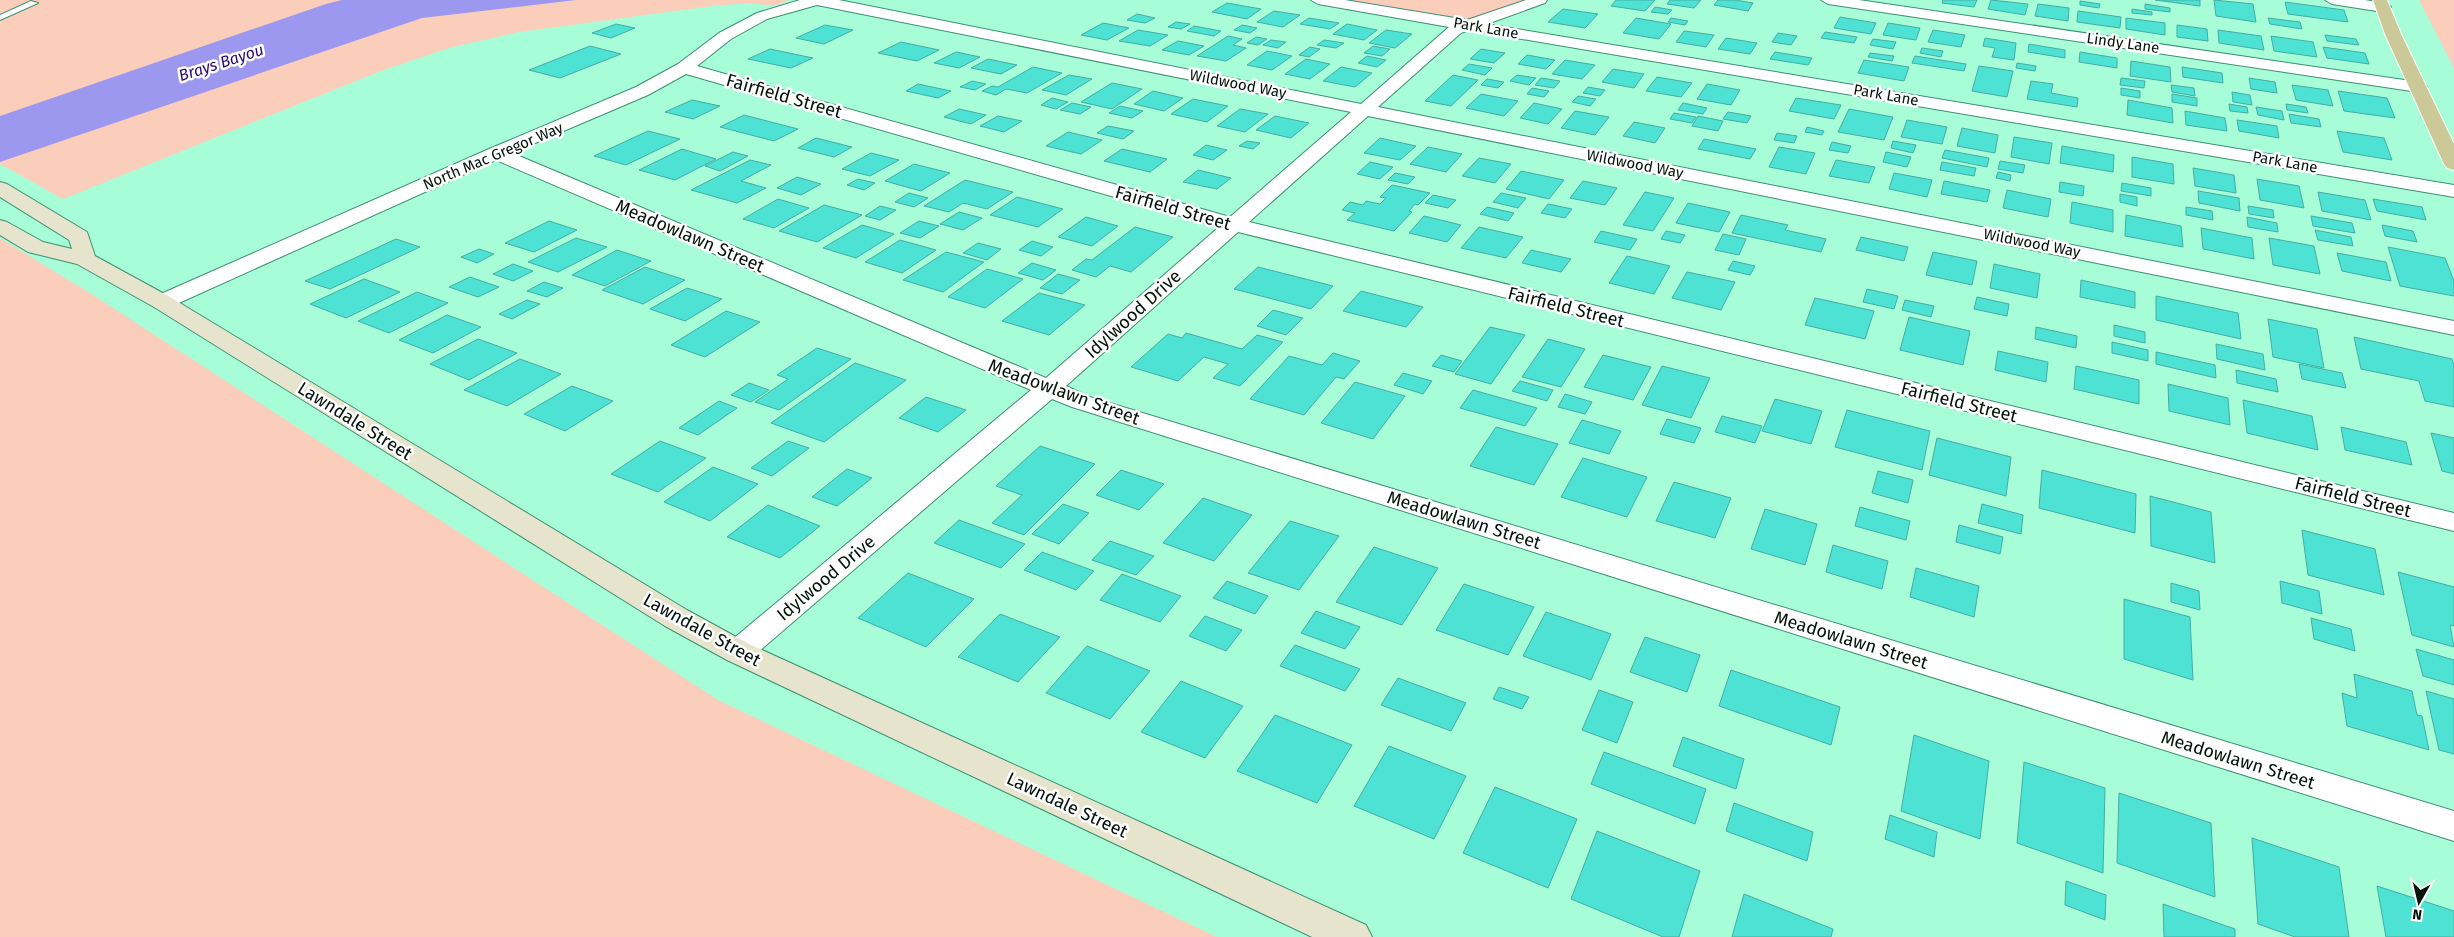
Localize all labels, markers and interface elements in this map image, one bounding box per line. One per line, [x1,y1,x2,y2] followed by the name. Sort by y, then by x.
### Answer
[1452,13,1520,43] street label: Park Lane
[2085,29,2161,57] street label: Lindy Lane
[176,40,266,85] water label: Brays Bayou
[1188,66,1289,102] street label: Wildwood Way
[724,69,845,123] street label: Fairfield Street
[1852,80,1920,110] street label: Park Lane
[420,118,566,194] street label: North Mac Gregor Way
[1585,146,1686,182] street label: Wildwood Way
[2251,147,2319,177] street label: Park Lane
[1113,181,1234,235] street label: Fairfield Street
[612,195,768,277] street label: Meadowlawn Street
[1982,225,2083,261] street label: Wildwood Way
[1080,265,1186,363] street label: Idylwood Drive
[1505,282,1627,332] street label: Fairfield Street
[985,354,1143,430] street label: Meadowlawn Street
[294,377,417,465] street label: Lawndale Street
[1898,377,2020,427] street label: Fairfield Street
[2292,472,2414,522] street label: Fairfield Street
[1384,486,1544,554] street label: Meadowlawn Street
[772,530,880,626] street label: Idylwood Drive
[639,589,765,672] street label: Lawndale Street
[1771,606,1931,674] street label: Meadowlawn Street
[2158,726,2318,794] street label: Meadowlawn Street
[1003,767,1131,843] street label: Lawndale Street
[2394,877,2444,927] north arrow
[2411,905,2423,923] text: N

